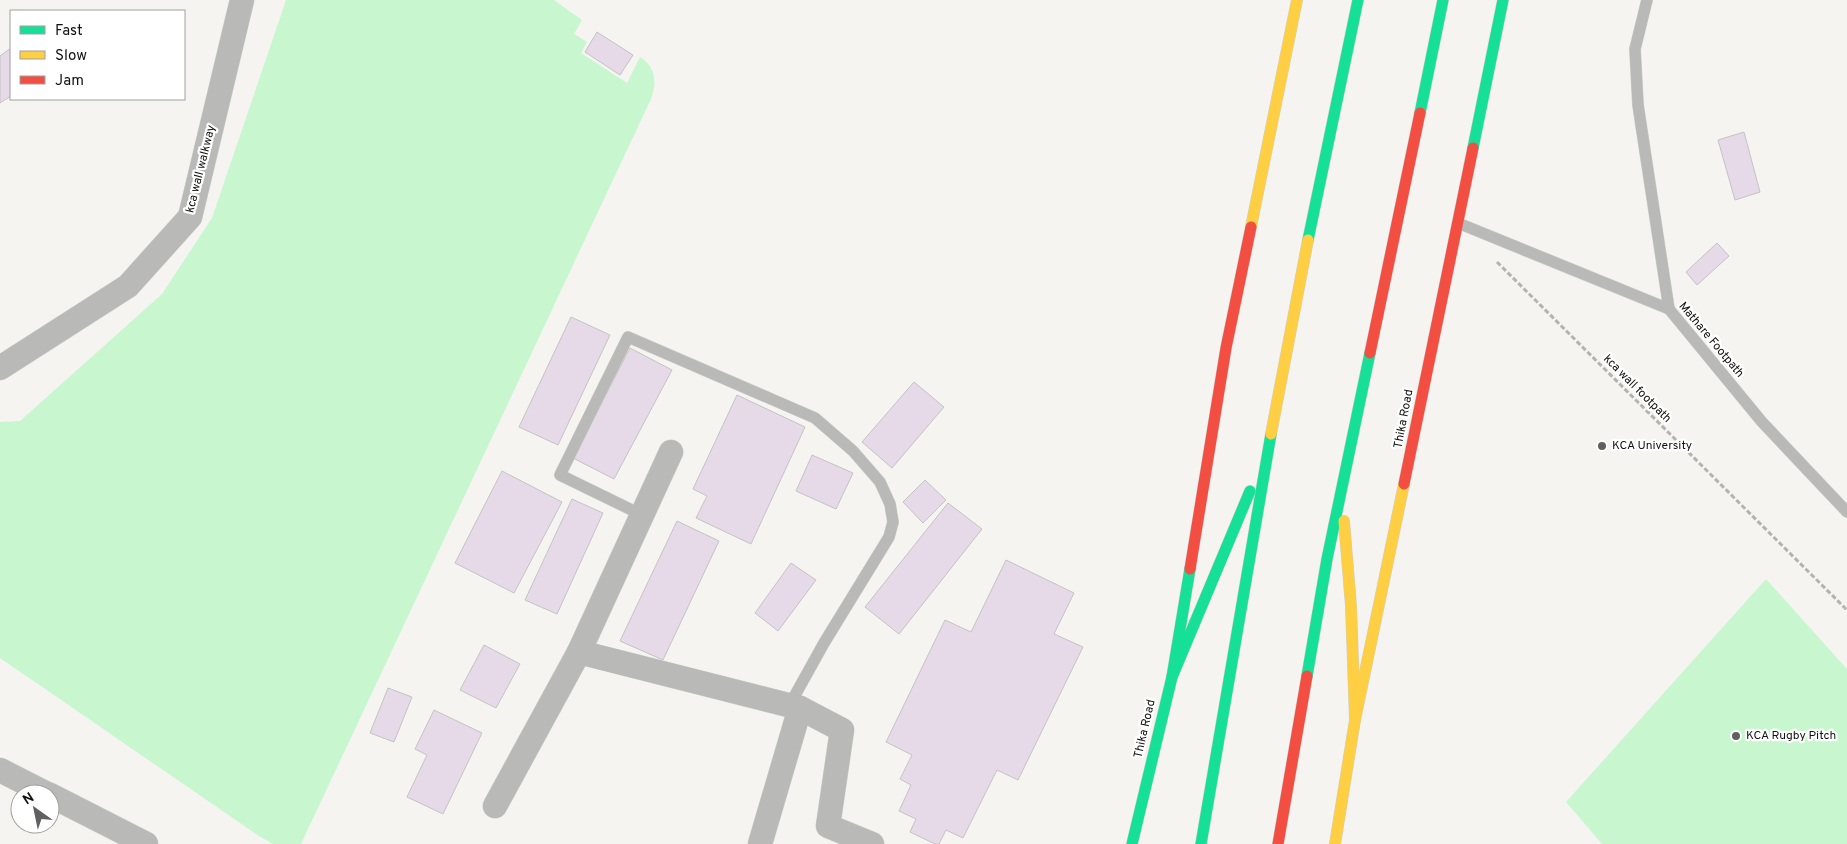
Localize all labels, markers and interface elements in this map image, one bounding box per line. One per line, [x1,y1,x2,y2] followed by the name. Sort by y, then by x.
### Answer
[10,10,185,100] legend
[55,22,83,41] text: Fast
[55,47,87,66] text: Slow
[55,72,84,91] text: Jam
[182,123,220,215] street label: kca wall walkway
[1675,299,1747,381] street label: Mathare Footpath
[1599,351,1675,427] street label: kca wall footpath
[1390,388,1418,450] street label: Thika Road
[1612,438,1692,454] place label: KCA University
[1596,440,1608,452] marker: KCA University
[1130,698,1160,760] street label: Thika Road
[1746,728,1836,744] place label: KCA Rugby Pitch
[1730,730,1742,742] marker: KCA Rugby Pitch
[10,784,60,834] north arrow
[20,789,38,809] text: N

